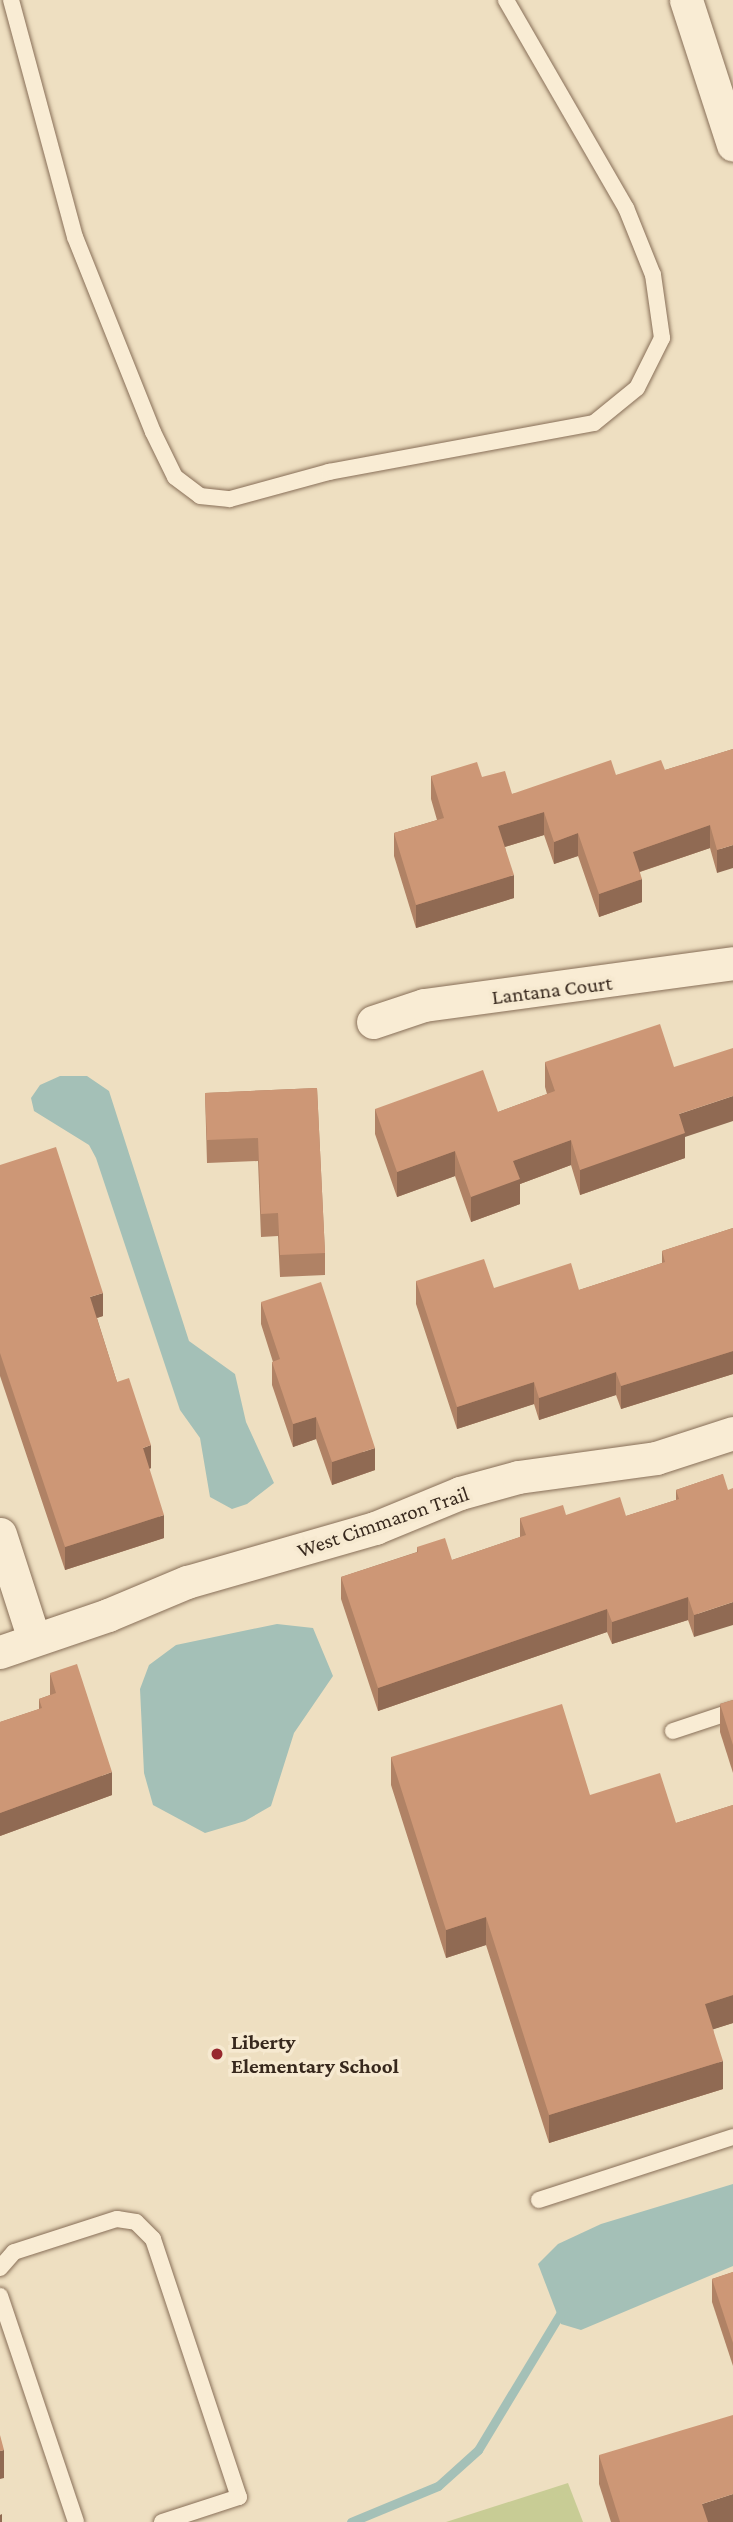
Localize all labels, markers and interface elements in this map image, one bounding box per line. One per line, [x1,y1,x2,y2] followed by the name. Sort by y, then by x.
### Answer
[490,970,614,1010] street label: Lantana Court
[294,1481,472,1563] street label: West Cimmaron Trail
[231,2029,399,2079] place label: Liberty Elementary School
[209,2046,225,2062] marker: Liberty Elementary School

